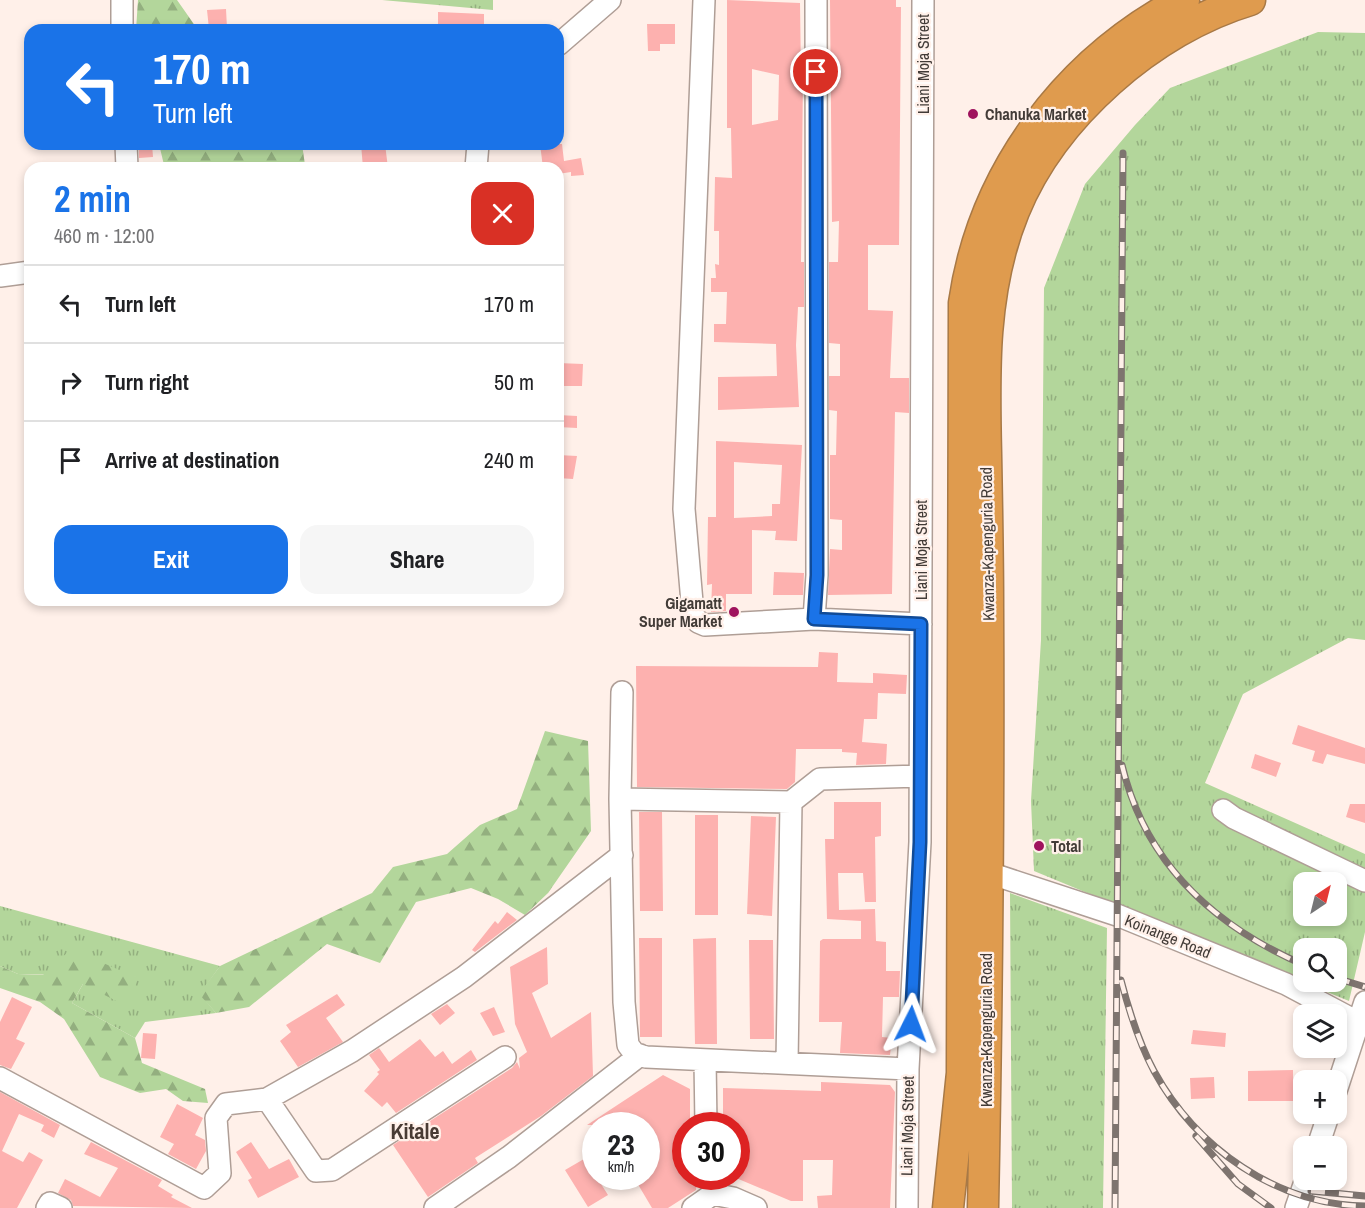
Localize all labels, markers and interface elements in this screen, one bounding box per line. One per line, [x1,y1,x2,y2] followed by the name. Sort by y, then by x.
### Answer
[912,14,934,114] street label: Liani Moja Street
[153,41,251,97] text: 170 m
[790,46,841,97] pin
[54,48,132,126] icon: left
[799,55,832,88] icon: arrive
[153,95,232,131] text: Turn left
[985,103,1087,125] place label: Chanuka Market
[966,107,980,121] marker: Chanuka Market
[54,175,131,223] text: 2 min
[471,182,534,245] button: close
[54,222,154,249] text: 460 m · 12:00
[54,288,87,321] icon: left
[105,289,176,319] text: Turn left
[484,289,534,319] text: 170 m
[54,366,87,399] icon: right
[105,367,189,397] text: Turn right
[494,367,534,397] text: 50 m
[54,444,87,477] icon: arrive
[105,445,279,475] text: Arrive at destination
[484,445,534,475] text: 240 m
[975,467,999,621] street label: Kwanza-Kapenguria Road
[910,500,932,600] street label: Liani Moja Street
[54,525,288,594] button: Exit
[300,525,534,594] button: Share
[639,592,723,632] place label: Gigamatt Super Market
[727,605,741,619] marker: Gigamatt Super Market
[1051,835,1081,857] place label: Total
[1032,839,1046,853] marker: Total
[1293,872,1347,926] north arrow
[1293,872,1347,1190] map controls
[1122,909,1214,963] street label: Koinange Road
[1293,938,1347,992] button: search
[975,953,997,1107] street label: Kwanza-Kapenguria Road
[879,992,943,1056] position arrow
[1293,1004,1347,1058] button: layers
[1293,1070,1347,1124] button: +
[895,1076,919,1176] street label: Liani Moja Street
[672,1112,750,1190] speed limit sign: 30
[390,1116,440,1146] district label: Kitale
[607,1124,635,1164] text: 23
[1293,1136,1347,1190] button: −
[608,1156,634,1177] text: km/h

